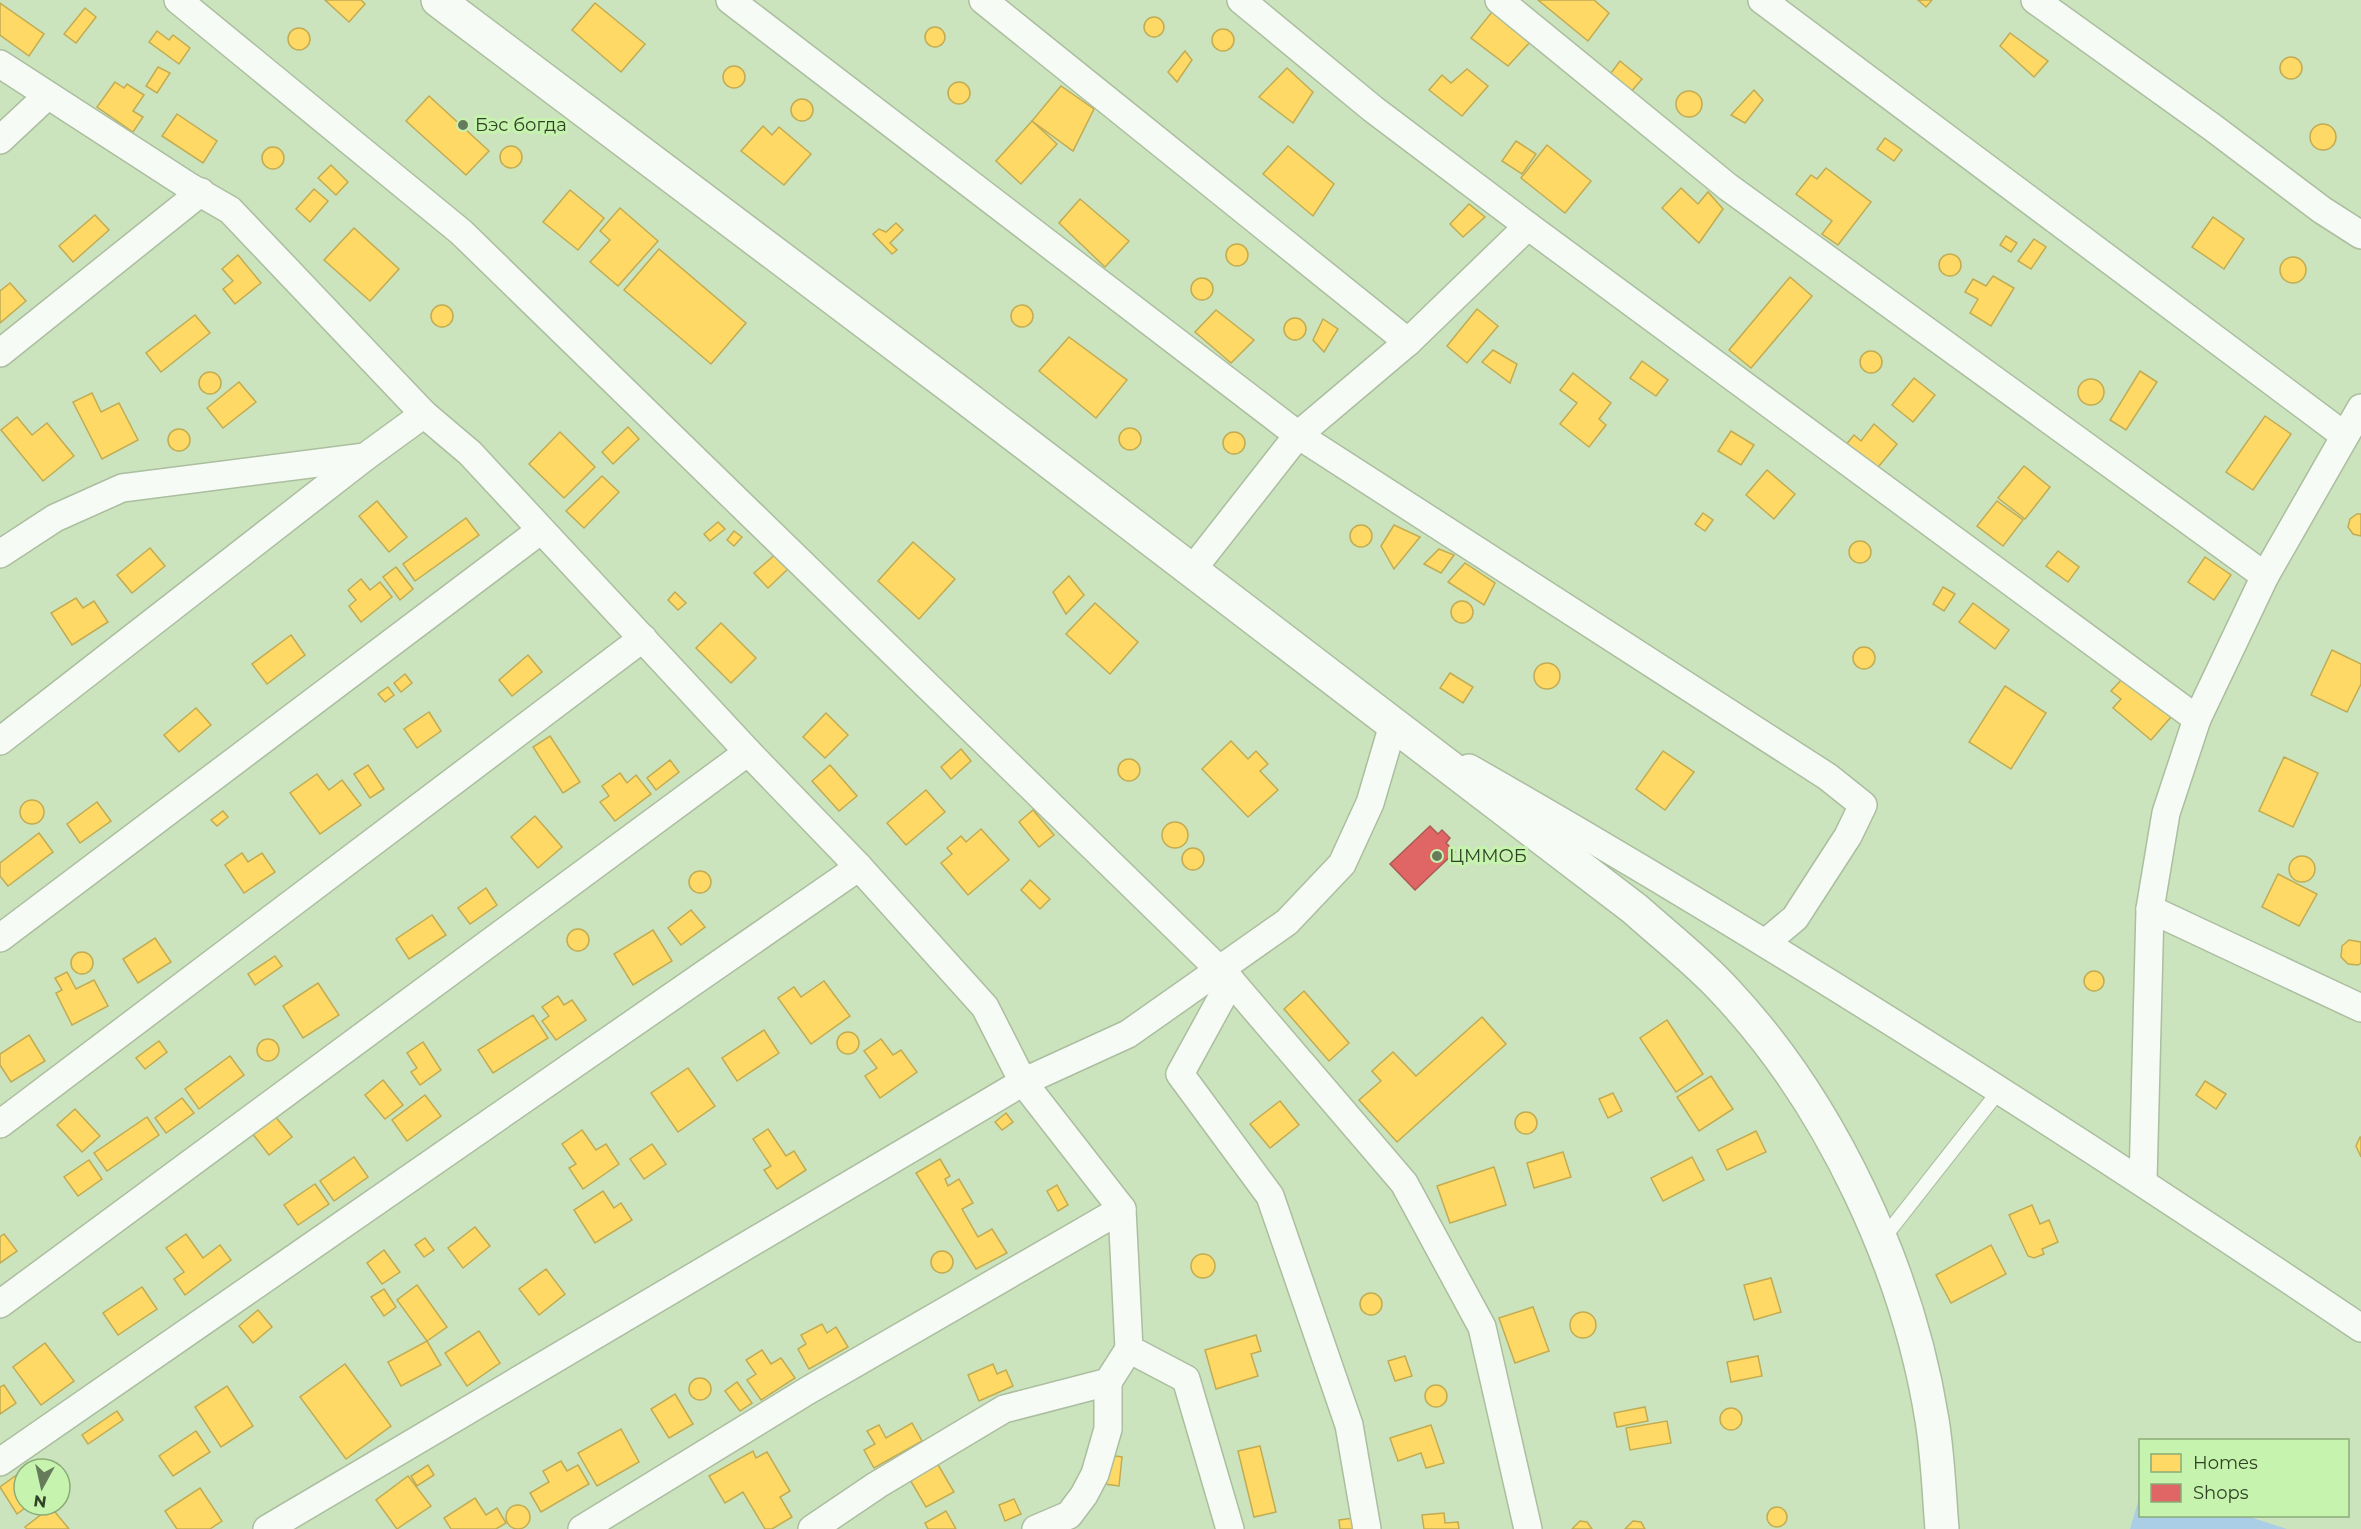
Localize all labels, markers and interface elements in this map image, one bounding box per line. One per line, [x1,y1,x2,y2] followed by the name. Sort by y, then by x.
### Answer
[475,114,567,136] place label: Бэс богда
[456,118,470,132] marker: Бэс богда
[1449,845,1527,867] place label: ЦММОБ
[1430,849,1444,863] marker: ЦММОБ
[2139,1439,2349,1517] legend
[2193,1452,2258,1474] text: Homes
[12,1457,72,1517] north arrow
[2193,1482,2249,1504] text: Shops
[32,1491,48,1512] text: N

